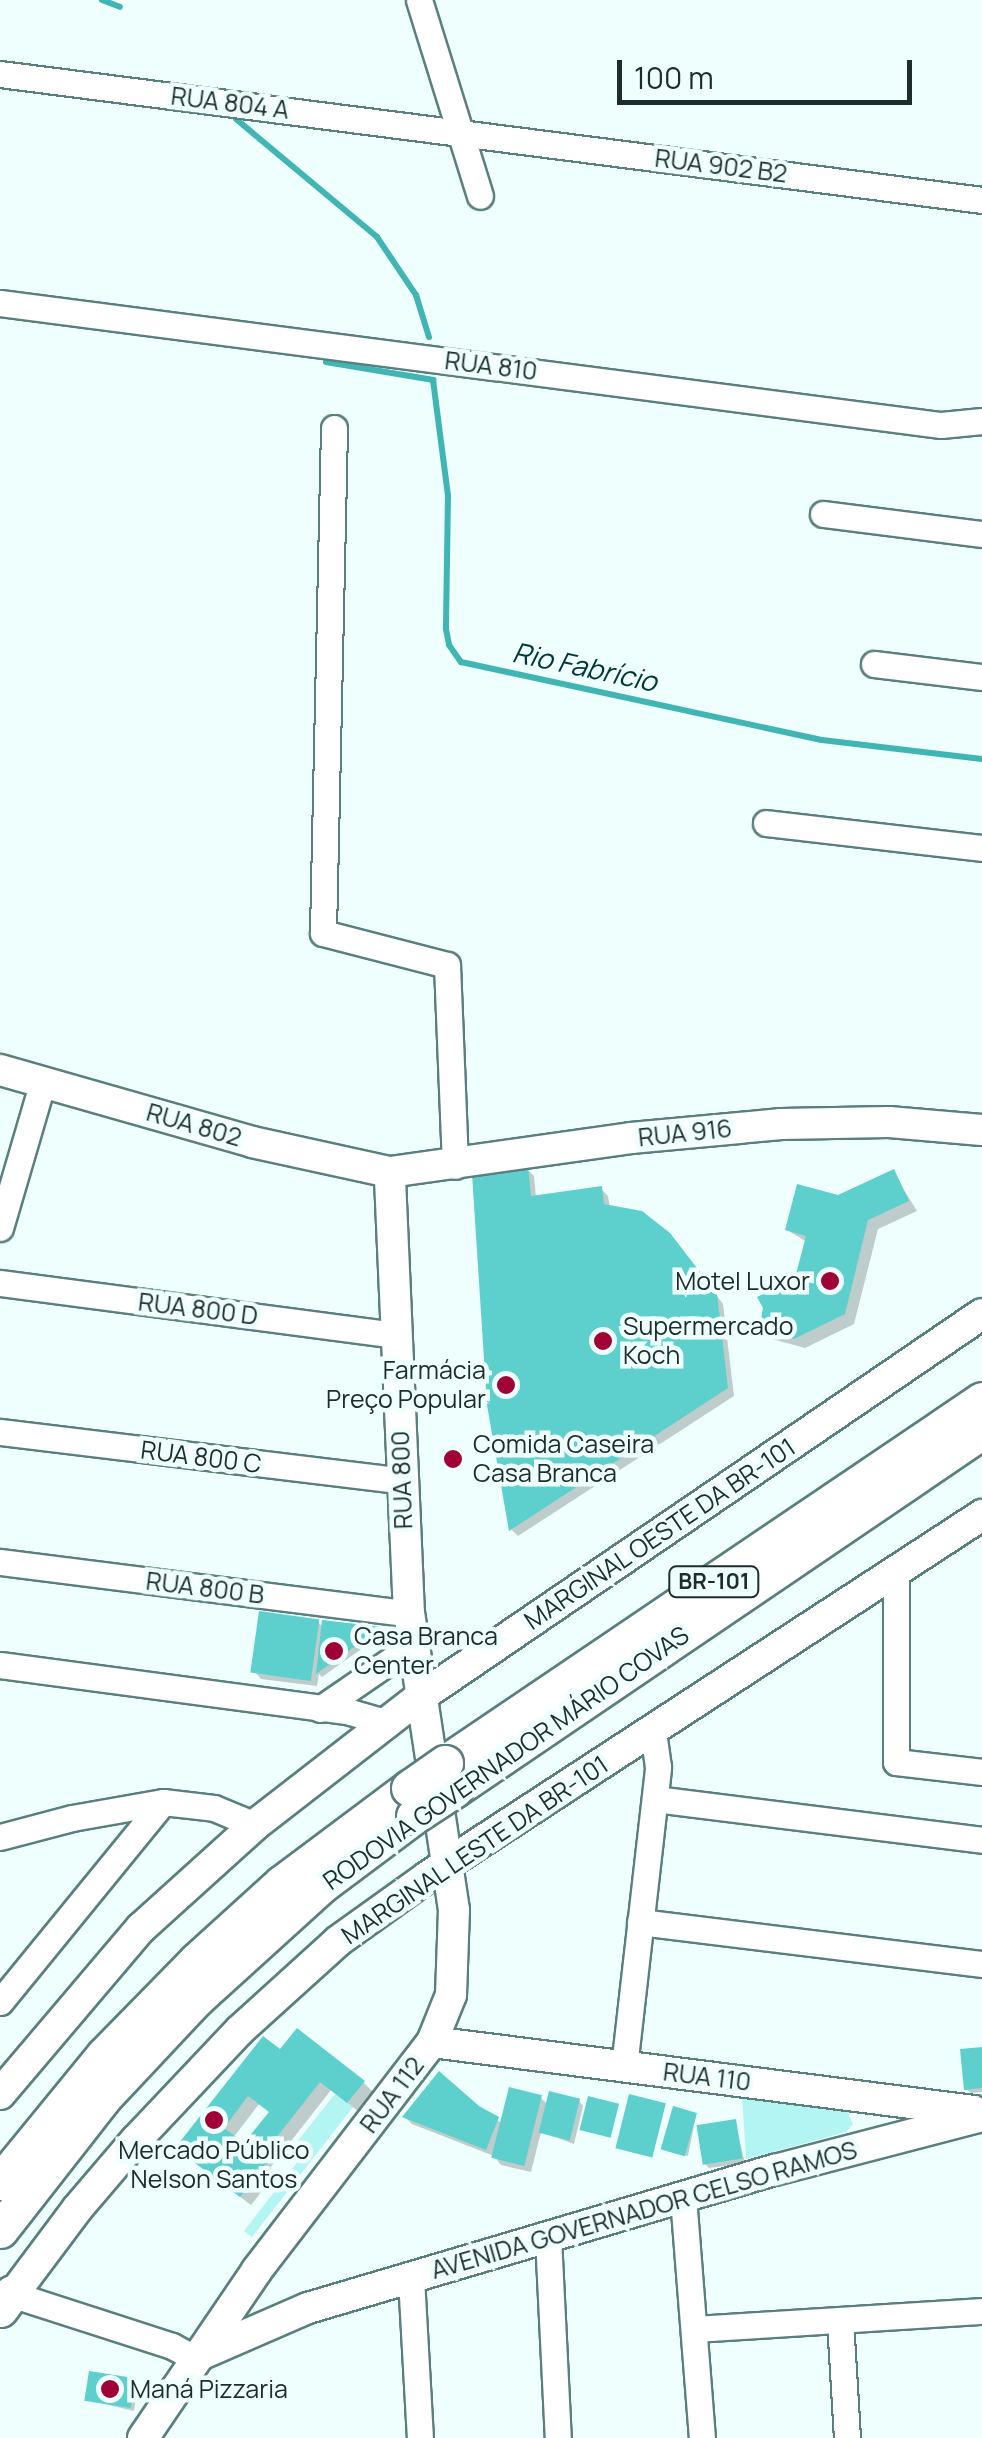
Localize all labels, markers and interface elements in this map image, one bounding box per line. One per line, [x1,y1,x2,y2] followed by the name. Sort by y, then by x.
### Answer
[622,40,917,102] scale bar
[634,57,714,98] text: 100 m
[169,81,291,125] street label: RUA 804 A
[653,143,789,189] street label: RUA 902 B2
[443,345,539,387] street label: RUA 810
[510,634,660,698] water label: Rio Fabrício
[143,1097,245,1153] street label: RUA 802
[637,1113,733,1153] street label: RUA 916
[675,1266,810,1296] place label: Motel Luxor
[819,1270,841,1292] marker: Motel Luxor
[137,1287,259,1331] street label: RUA 800 D
[623,1312,793,1371] place label: Supermercado Koch
[592,1330,614,1352] marker: Supermercado Koch
[326,1356,486,1415] place label: Farmácia Preço Popular
[495,1374,517,1396] marker: Farmácia Preço Popular
[385,1430,419,1530] street label: RUA 800
[473,1430,654,1489] place label: Comida Caseira Casa Branca
[518,1432,802,1636] street label: MARGINAL OESTE DA BR-101
[139,1435,263,1479] street label: RUA 800 C
[442,1448,464,1470] marker: Comida Caseira Casa Branca
[666,1565,762,1599] road number: BR-101
[144,1566,266,1610] street label: RUA 800 B
[317,1620,695,1896] street label: RODOVIA GOVERNADOR MÁRIO COVAS
[354,1622,498,1681] place label: Casa Branca Center
[323,1640,345,1662] marker: Casa Branca Center
[336,1749,614,1951] street label: MARGINAL LESTE DA BR-101
[354,2051,430,2139] street label: RUA 112
[661,2057,753,2097] street label: RUA 110
[203,2109,225,2131] marker: Mercado Público Nelson Santos
[428,2135,860,2285] street label: AVENIDA GOVERNADOR CELSO RAMOS
[118,2136,310,2195] place label: Mercado Público Nelson Santos
[130,2374,288,2404] place label: Maná Pizzaria
[99,2378,121,2400] marker: Maná Pizzaria

